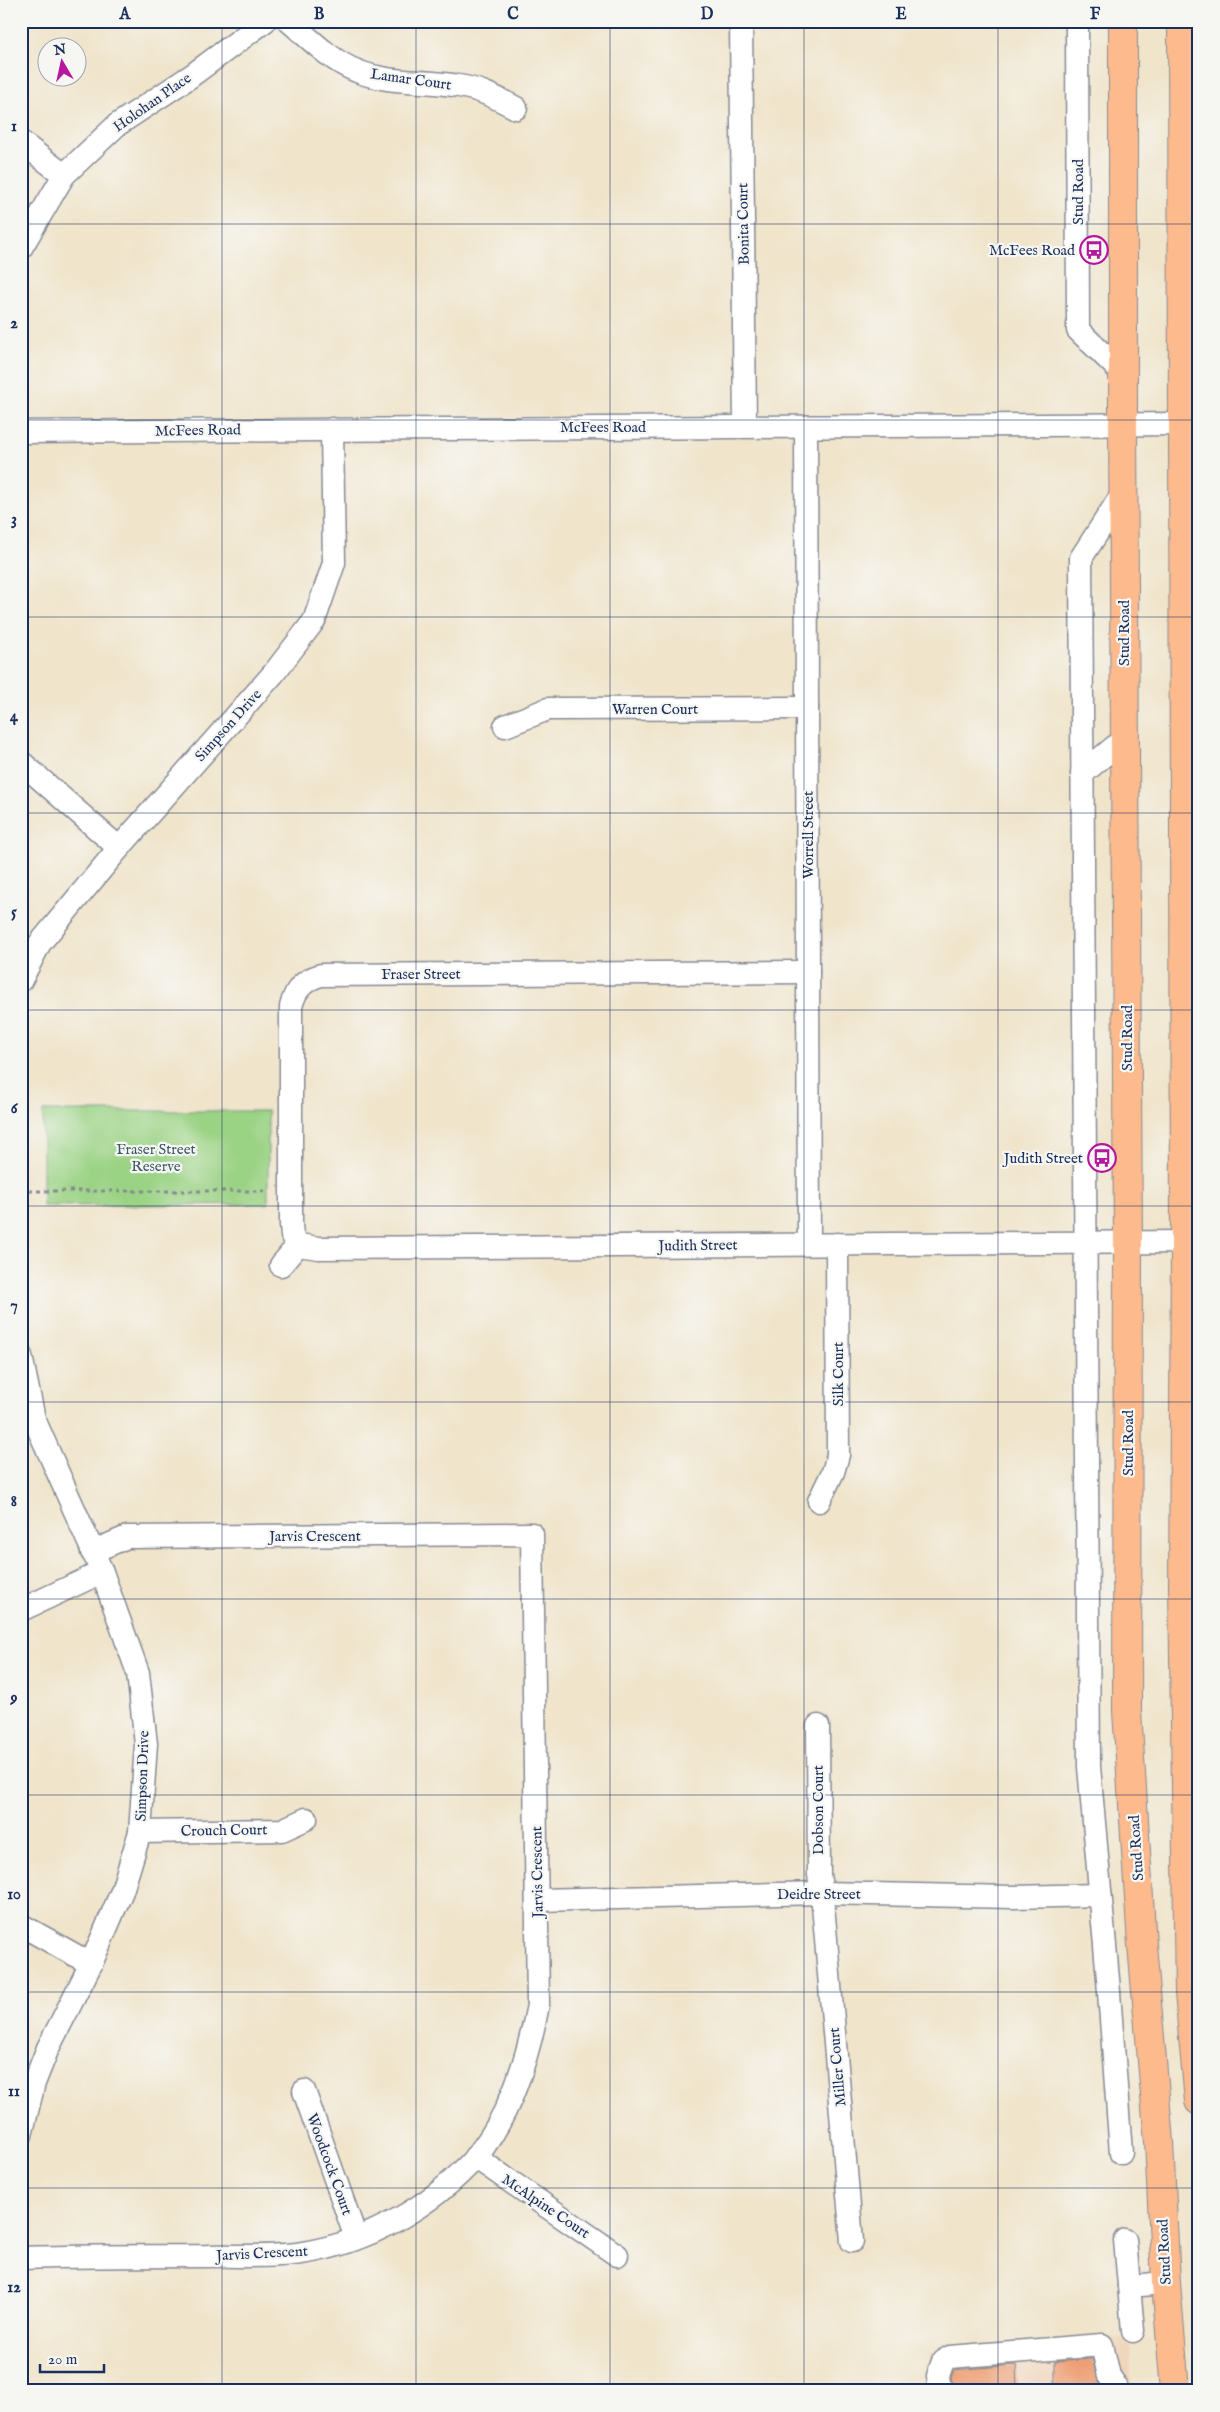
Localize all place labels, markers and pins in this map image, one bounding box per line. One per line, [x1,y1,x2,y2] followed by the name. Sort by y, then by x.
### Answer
[1079,235,1109,265] bus stop icon: McFees Road
[989,241,1076,260] place label: McFees Road
[1087,1143,1117,1173] bus stop icon: Judith Street
[1002,1149,1083,1168] place label: Judith Street

